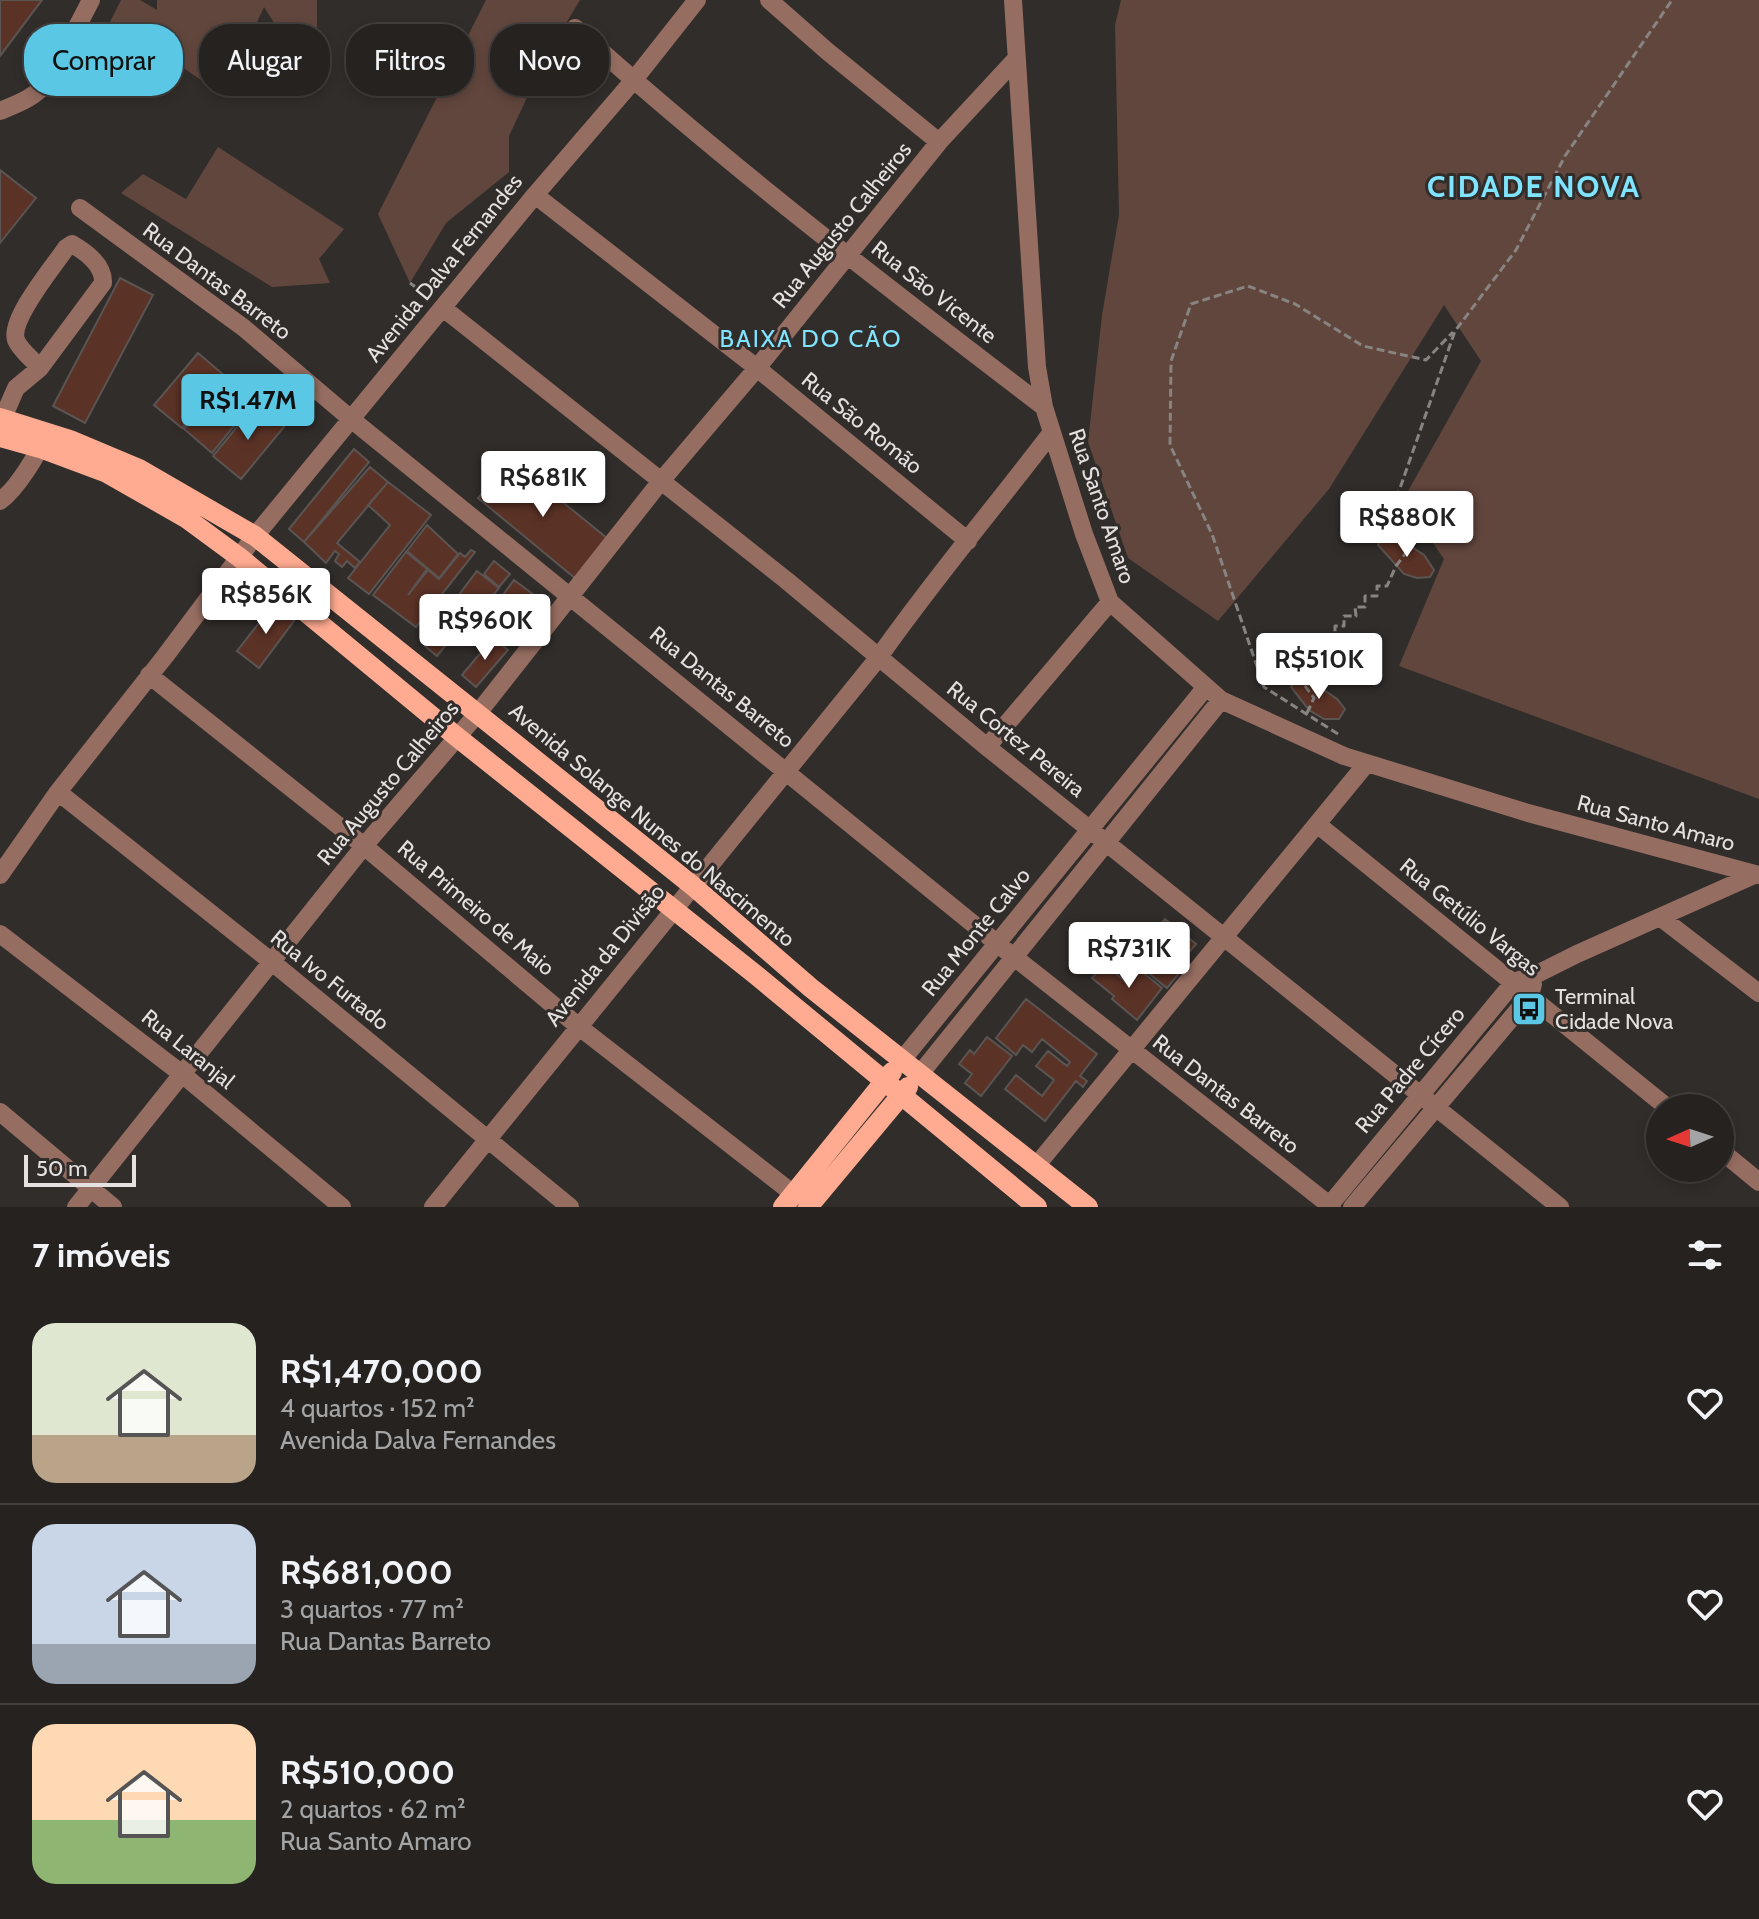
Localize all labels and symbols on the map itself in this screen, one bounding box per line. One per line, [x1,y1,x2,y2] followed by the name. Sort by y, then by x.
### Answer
[767,137,917,313] street label: Rua Augusto Calheiros
[1427,168,1641,205] district label: CIDADE NOVA
[360,169,528,367] street label: Avenida Dalva Fernandes
[138,216,296,346] street label: Rua Dantas Barreto
[866,235,1002,349] street label: Rua São Vicente
[720,324,902,353] district label: BAIXA DO CÃO
[796,366,928,480] street label: Rua São Romão
[174,374,322,442] pin: R$1.47M
[1063,425,1141,587] street label: Rua Santo Amaro
[478,451,608,519] pin: R$681K
[1342,491,1472,559] pin: R$880K
[201,568,331,636] pin: R$856K
[420,594,550,662] pin: R$960K
[644,620,800,754] street label: Rua Dantas Barreto
[1254,633,1384,701] pin: R$510K
[942,675,1091,803] street label: Rua Cortez Pereira
[311,695,465,871] street label: Rua Augusto Calheiros
[504,697,800,953] street label: Avenida Solange Nunes do Nascimento
[1574,789,1738,857] street label: Rua Santo Amaro
[392,835,560,981] street label: Rua Primeiro de Maio
[1395,852,1545,982] street label: Rua Getúlio Vargas
[916,862,1036,1002] street label: Rua Monte Calvo
[539,879,671,1031] street label: Avenida da Divisão
[1064,922,1194,990] pin: R$731K
[265,924,395,1036] street label: Rua Ivo Furtado
[1555,983,1674,1035] place label: Terminal Cidade Nova
[1510,990,1548,1028] bus stop icon: Terminal Cidade Nova
[1349,1001,1471,1139] street label: Rua Padre Cícero
[136,1003,241,1095] street label: Rua Laranjal
[1147,1028,1305,1160] street label: Rua Dantas Barreto
[1646,1094,1734,1182] north arrow
[24,1151,136,1187] scale bar

